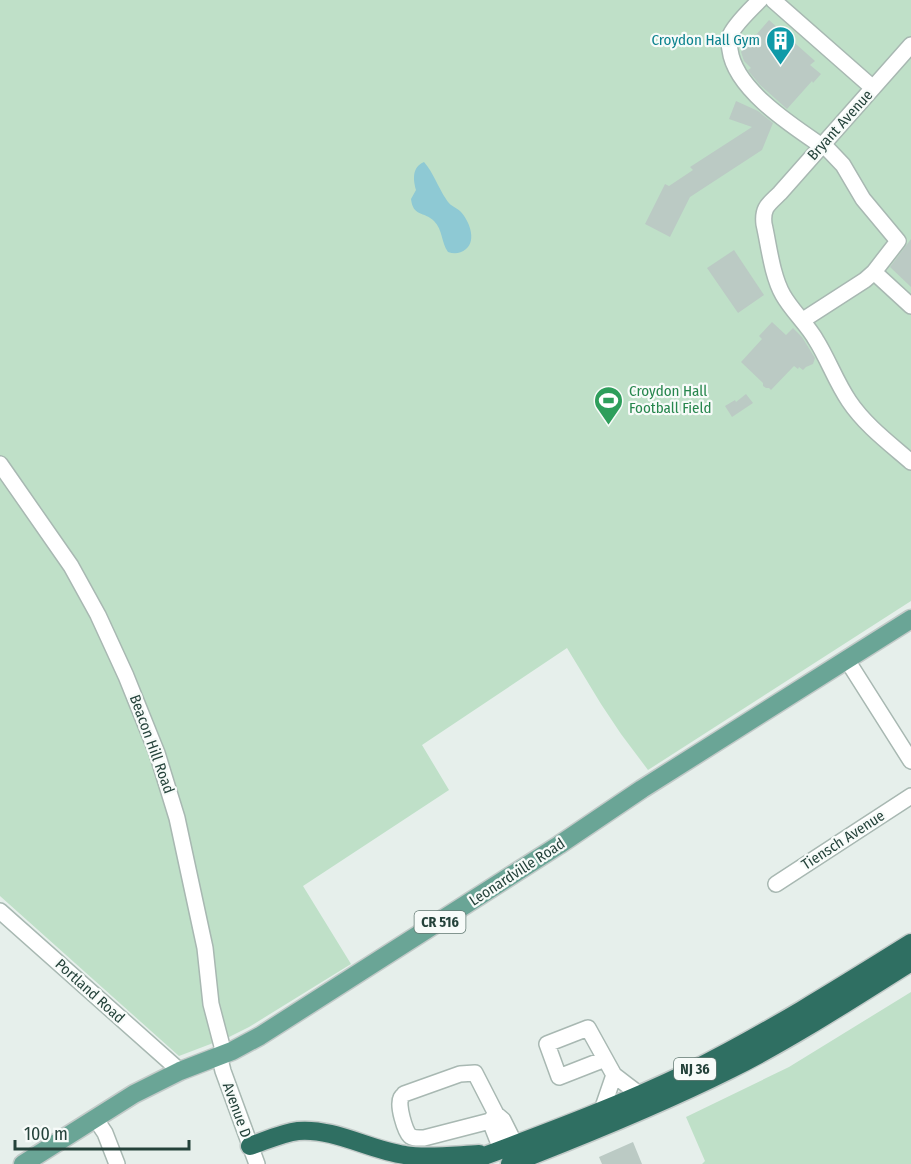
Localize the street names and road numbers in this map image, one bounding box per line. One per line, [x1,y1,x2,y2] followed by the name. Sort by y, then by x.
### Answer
[804,86,876,164] street label: Bryant Avenue
[126,692,178,796] street label: Beacon Hill Road
[798,806,888,874] street label: Tiensch Avenue
[466,834,568,910] street label: Leonardville Road
[414,911,466,933] road number: CR 516
[52,955,128,1027] street label: Portland Road
[674,1058,716,1080] road number: NJ 36
[219,1080,255,1140] street label: Avenue D

